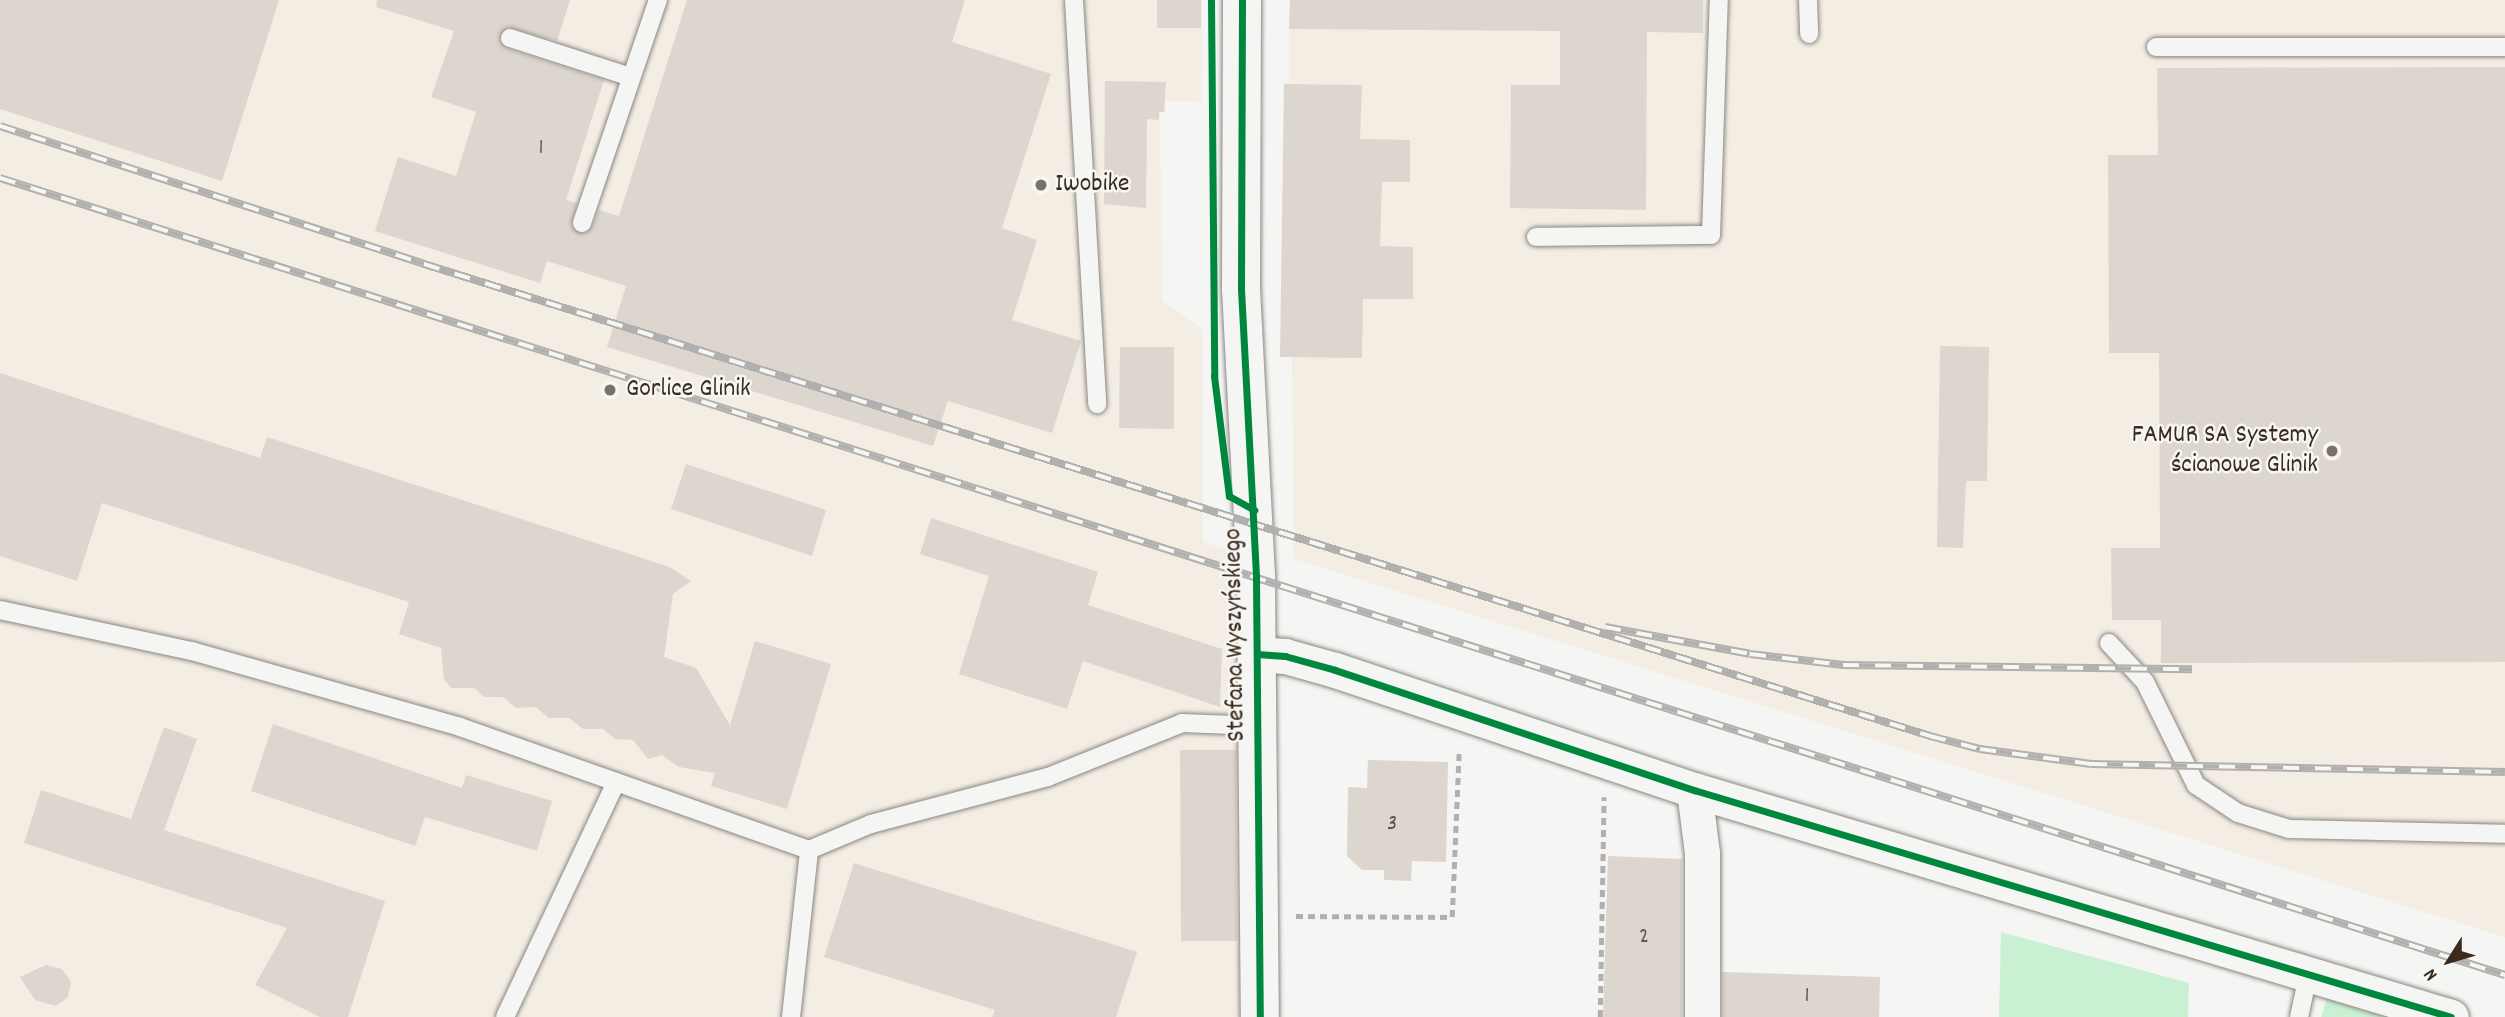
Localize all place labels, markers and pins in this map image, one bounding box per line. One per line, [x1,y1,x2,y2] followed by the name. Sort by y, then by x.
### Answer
[1055,169,1129,201] place label: Iwobike
[1033,177,1049,193] marker: Iwobike
[626,374,751,406] place label: Gorlice Glinik
[600,380,620,400] marker: Gorlice Glinik
[2132,420,2318,481] place label: FAMUR SA Systemy ścianowe Glinik
[2324,443,2340,459] marker: FAMUR SA Systemy ścianowe Glinik

